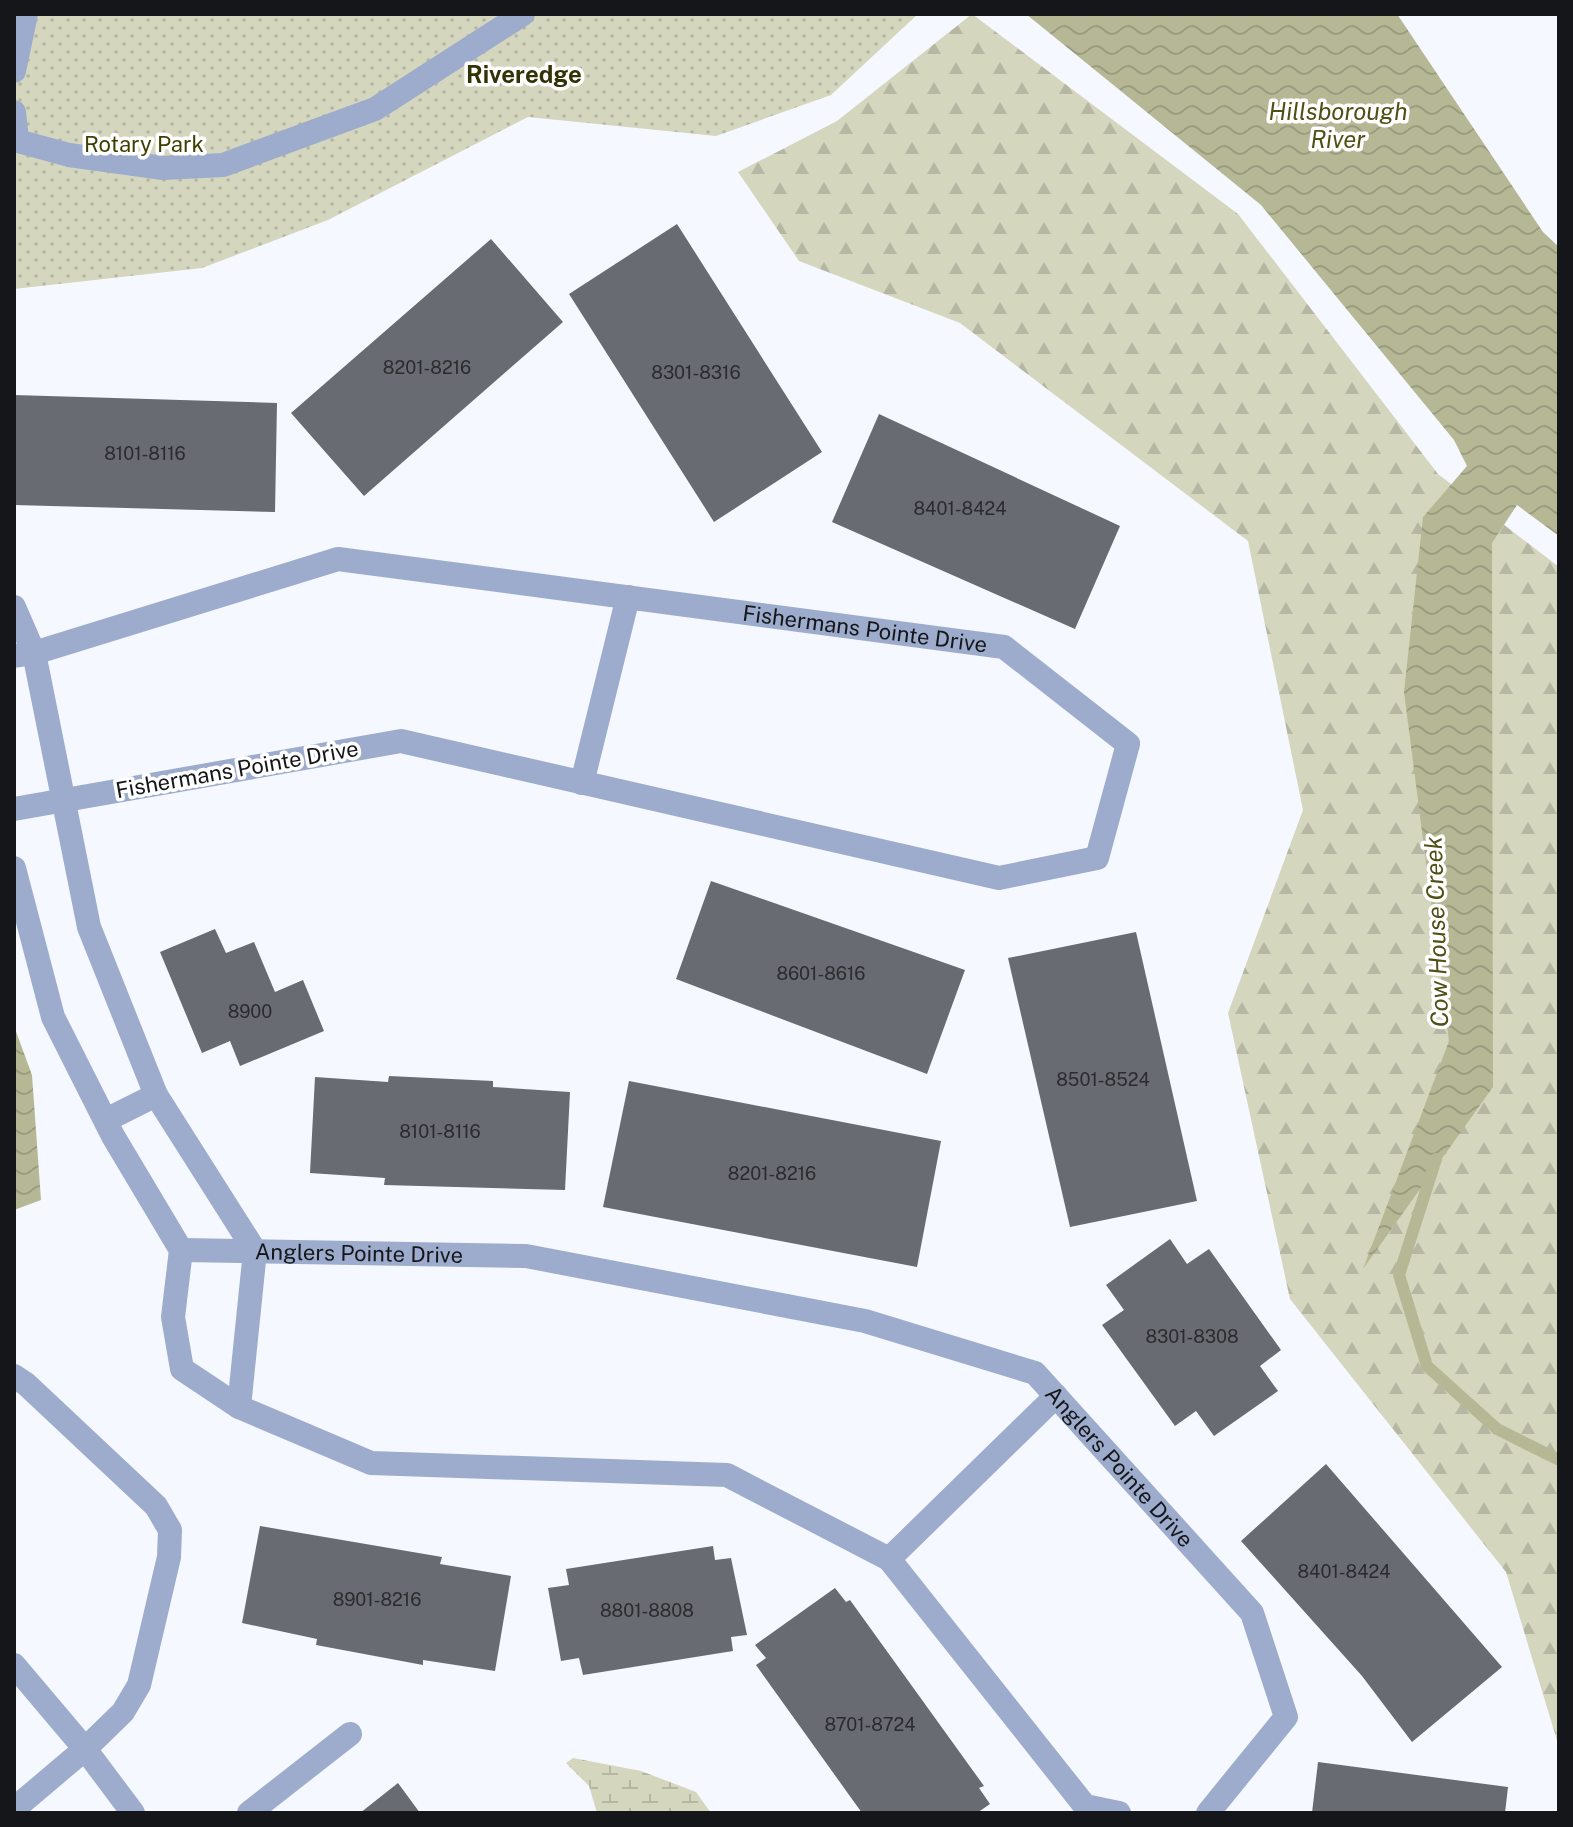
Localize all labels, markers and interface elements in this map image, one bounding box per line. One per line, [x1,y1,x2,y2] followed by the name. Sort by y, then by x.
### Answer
[466,60,582,88] district label: Riveredge
[1268,97,1408,153] water label: Hillsborough River
[84,131,204,157] park label: Rotary Park
[383,357,471,378] house number: 8201-8216
[651,362,741,383] house number: 8301-8316
[104,443,186,464] house number: 8101-8116
[913,498,1007,519] house number: 8401-8424
[741,600,989,658] street label: Fishermans Pointe Drive
[114,735,360,803] street label: Fishermans Pointe Drive
[1419,836,1453,1028] water label: Cow House Creek
[776,963,866,984] house number: 8601-8616
[228,1001,272,1022] house number: 8900
[1056,1069,1150,1090] house number: 8501-8524
[399,1121,481,1142] house number: 8101-8116
[728,1163,816,1184] house number: 8201-8216
[255,1238,463,1268] street label: Anglers Pointe Drive
[1145,1326,1239,1347] house number: 8301-8308
[1040,1380,1199,1552] street label: Anglers Pointe Drive
[1297,1561,1391,1582] house number: 8401-8424
[333,1589,421,1610] house number: 8901-8216
[600,1600,694,1621] house number: 8801-8808
[824,1714,916,1735] house number: 8701-8724

